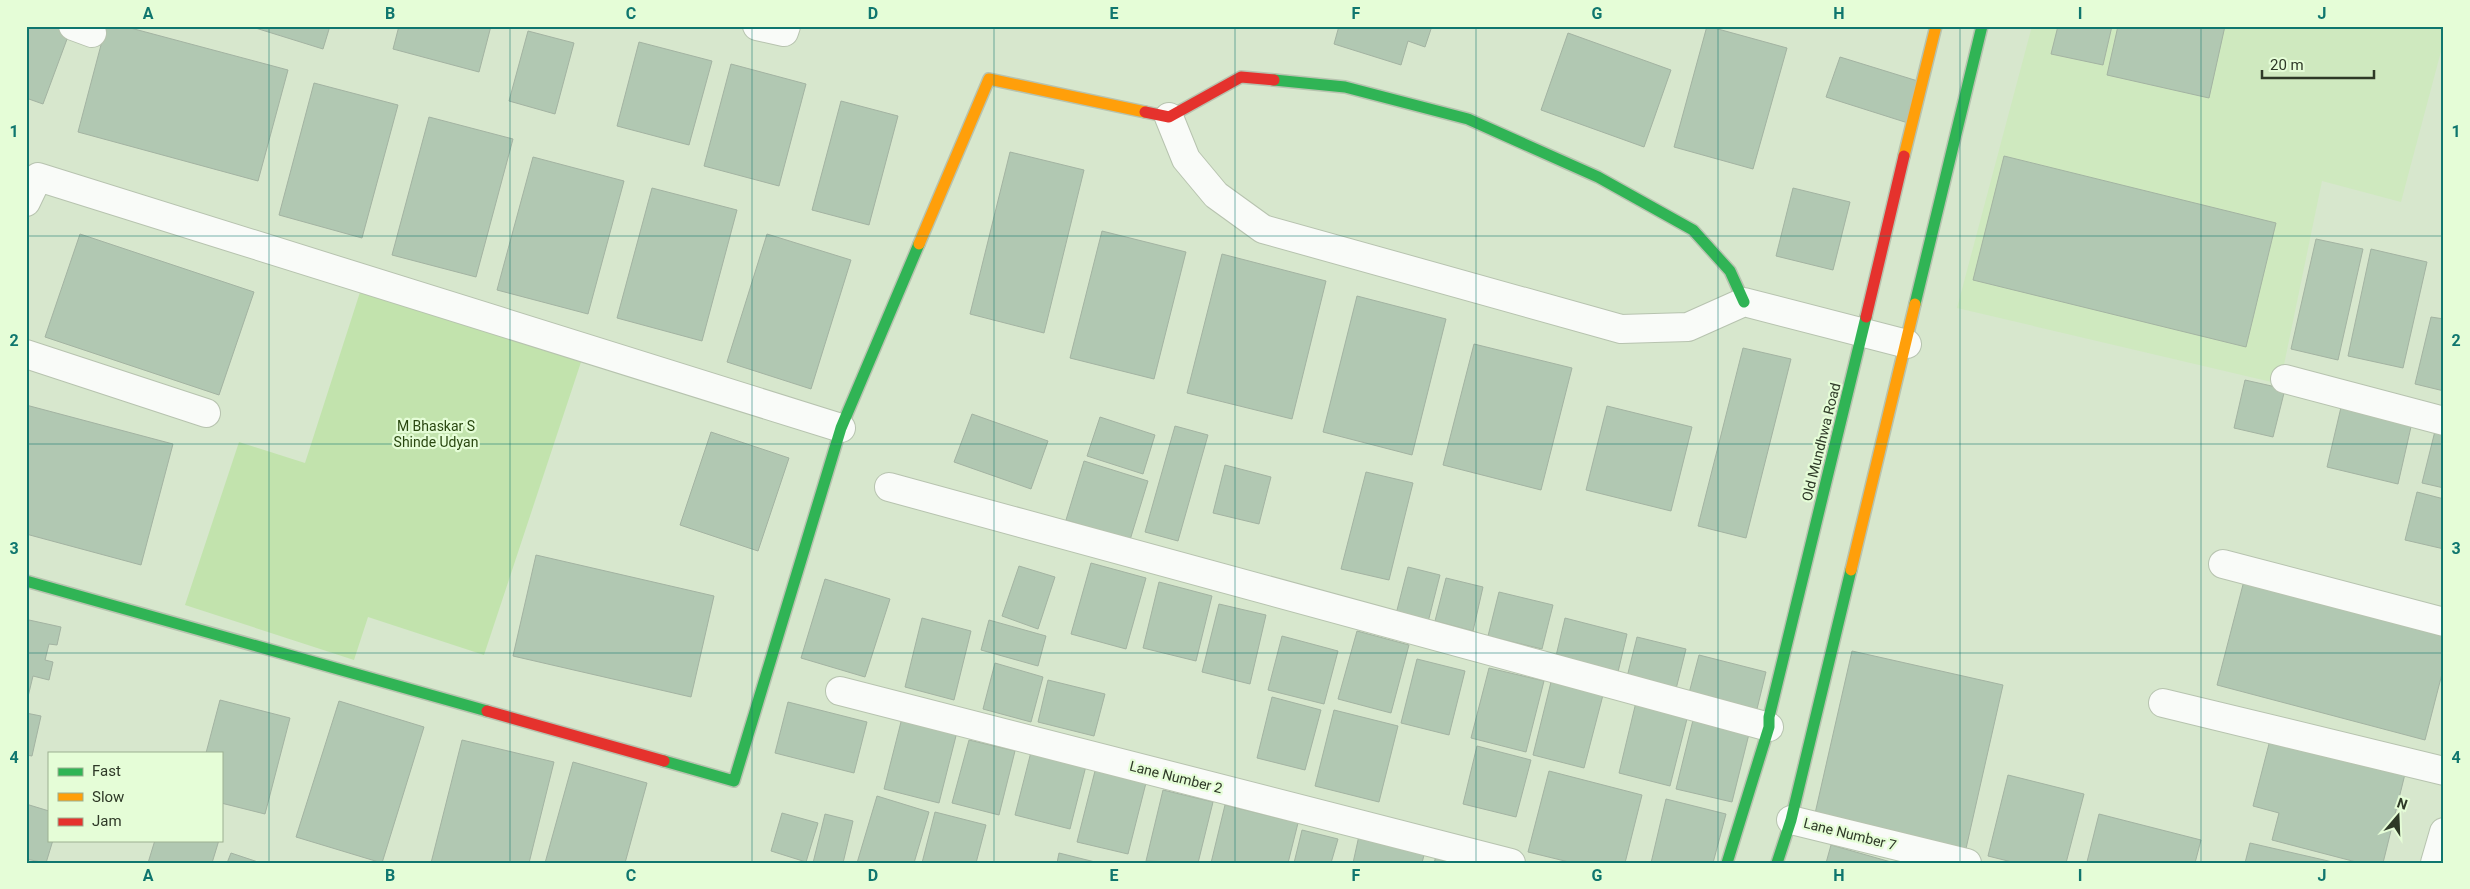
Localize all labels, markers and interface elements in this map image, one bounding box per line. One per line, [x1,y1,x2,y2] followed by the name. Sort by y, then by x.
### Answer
[143,4,154,23] text: A
[385,4,395,23] text: B
[626,4,636,23] text: C
[868,4,878,23] text: D
[1110,4,1119,23] text: E
[1352,4,1361,23] text: F
[1592,4,1603,23] text: G
[1833,4,1845,23] text: H
[2078,4,2082,23] text: I
[2318,4,2326,23] text: J
[2262,48,2375,80] scale bar
[2270,56,2304,74] text: 20 m
[9,122,19,141] text: 1
[2451,122,2461,141] text: 1
[9,331,19,350] text: 2
[2451,331,2461,350] text: 2
[1799,381,1843,503] street label: Old Mundhwa Road
[394,418,478,450] park label: M Bhaskar S Shinde Udyan
[9,539,19,558] text: 3
[2451,539,2461,558] text: 3
[9,748,19,767] text: 4
[2451,748,2461,767] text: 4
[48,752,222,842] legend
[1128,758,1224,796] street label: Lane Number 2
[92,762,121,780] text: Fast
[92,788,124,806] text: Slow
[2372,792,2422,842] north arrow
[2395,795,2410,813] text: N
[92,812,122,830] text: Jam
[1802,815,1898,853] street label: Lane Number 7
[143,866,154,885] text: A
[385,866,395,885] text: B
[626,866,636,885] text: C
[868,866,878,885] text: D
[1110,866,1119,885] text: E
[1352,866,1361,885] text: F
[1592,866,1603,885] text: G
[1833,866,1845,885] text: H
[2078,866,2082,885] text: I
[2318,866,2326,885] text: J

